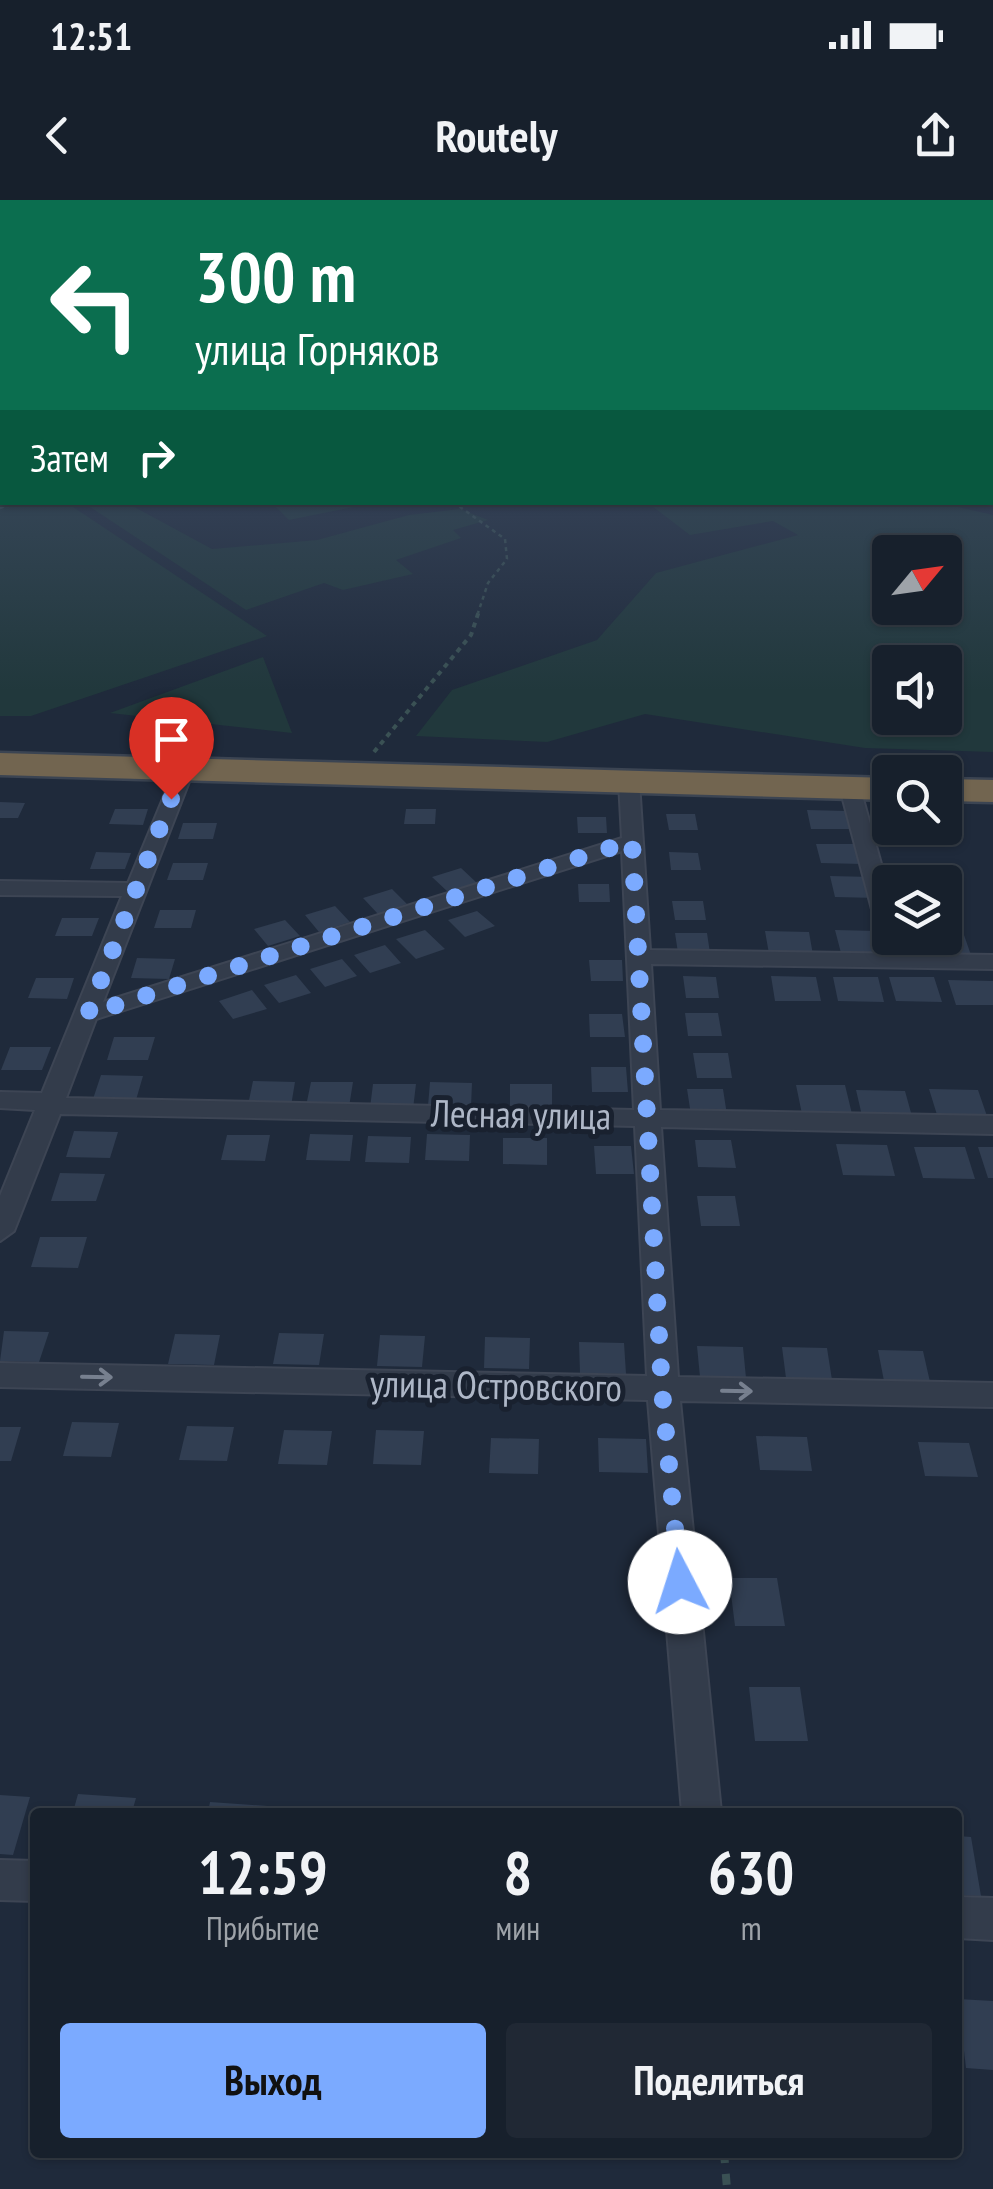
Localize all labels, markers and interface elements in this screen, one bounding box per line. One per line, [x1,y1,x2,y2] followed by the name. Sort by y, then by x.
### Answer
[50,11,132,60] text: 12:51
[435,106,558,164] text: Routely
[30,108,85,163] icon: back
[908,108,963,163] icon: share
[195,231,356,321] text: 300 m
[30,240,160,370] icon: left
[195,319,439,377] text: улица Горняков
[129,430,184,485] icon: right
[30,433,109,482] text: Затем
[872,535,962,625] north arrow
[872,535,962,955] map controls
[872,645,962,735] button: sound
[129,697,214,800] pin
[144,712,199,767] icon: arrive
[872,755,962,845] button: search
[872,865,962,955] button: layers
[430,1087,612,1140] street label: Лесная улица
[370,1358,622,1411] street label: улица Островского
[81,1367,113,1386] one-way arrow
[721,1382,753,1401] one-way arrow
[628,1530,732,1634] position arrow
[198,1833,328,1911] text: 12:59
[504,1833,532,1911] text: 8
[708,1833,794,1911] text: 630
[206,1907,319,1949] text: Прибытие
[496,1907,540,1949] text: мин
[741,1907,761,1949] text: m
[60,2023,486,2138] button: Выход
[506,2023,932,2138] button: Поделиться

